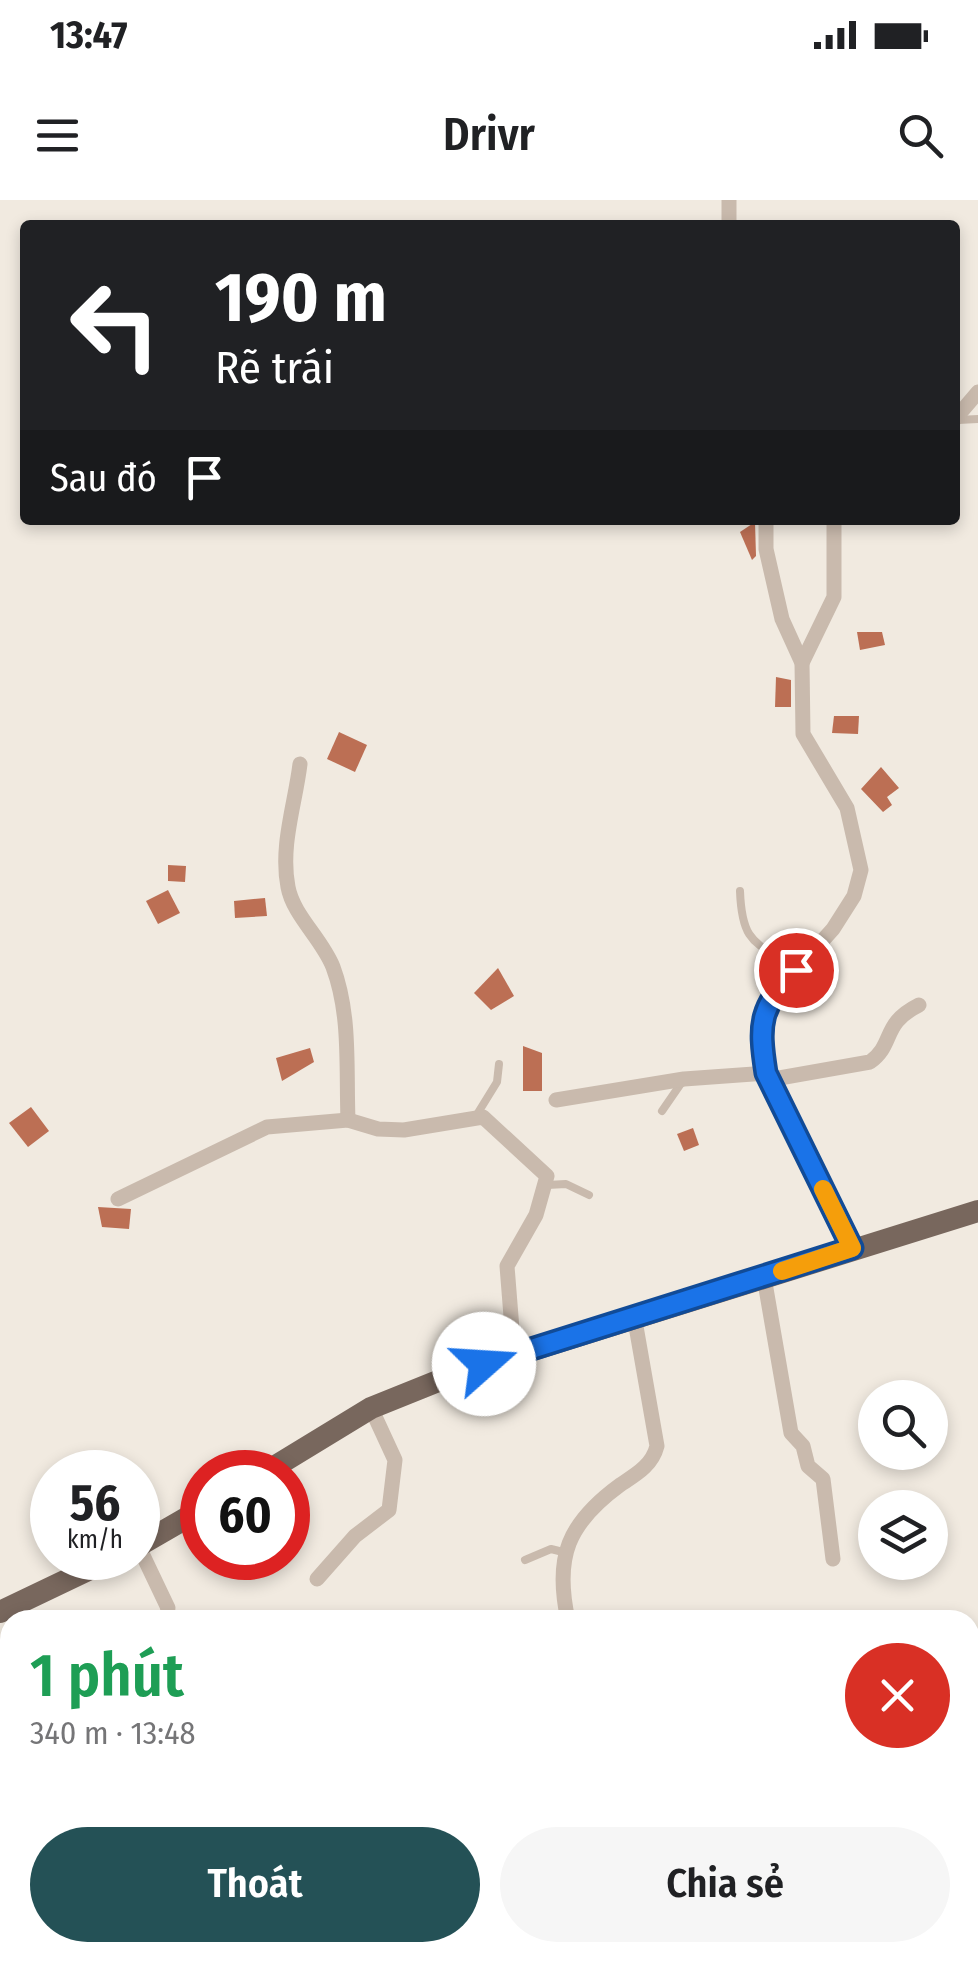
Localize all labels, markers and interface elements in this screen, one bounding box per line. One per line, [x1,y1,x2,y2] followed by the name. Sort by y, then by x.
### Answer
[50,12,127,58] text: 13:47
[30,108,85,163] icon: menu
[443,108,535,162] text: Drivr
[893,108,948,163] icon: search
[215,256,387,340] text: 190 m
[50,260,180,390] icon: left
[215,341,334,395] text: Rẽ trái
[177,450,232,505] icon: arrive
[50,455,157,501] text: Sau đó
[754,928,839,1013] pin
[769,943,824,998] icon: arrive
[432,1312,536,1416] position arrow
[858,1380,948,1580] map controls
[858,1380,948,1470] button: search
[180,1450,310,1580] speed limit sign: 60
[70,1473,120,1533] text: 56
[858,1490,948,1580] button: layers
[67,1525,123,1555] text: km/h
[30,1640,184,1712] text: 1 phút
[845,1643,950,1748] button: close
[30,1714,195,1752] text: 340 m · 13:48
[30,1827,480,1942] button: Thoát
[500,1827,950,1942] button: Chia sẻ

